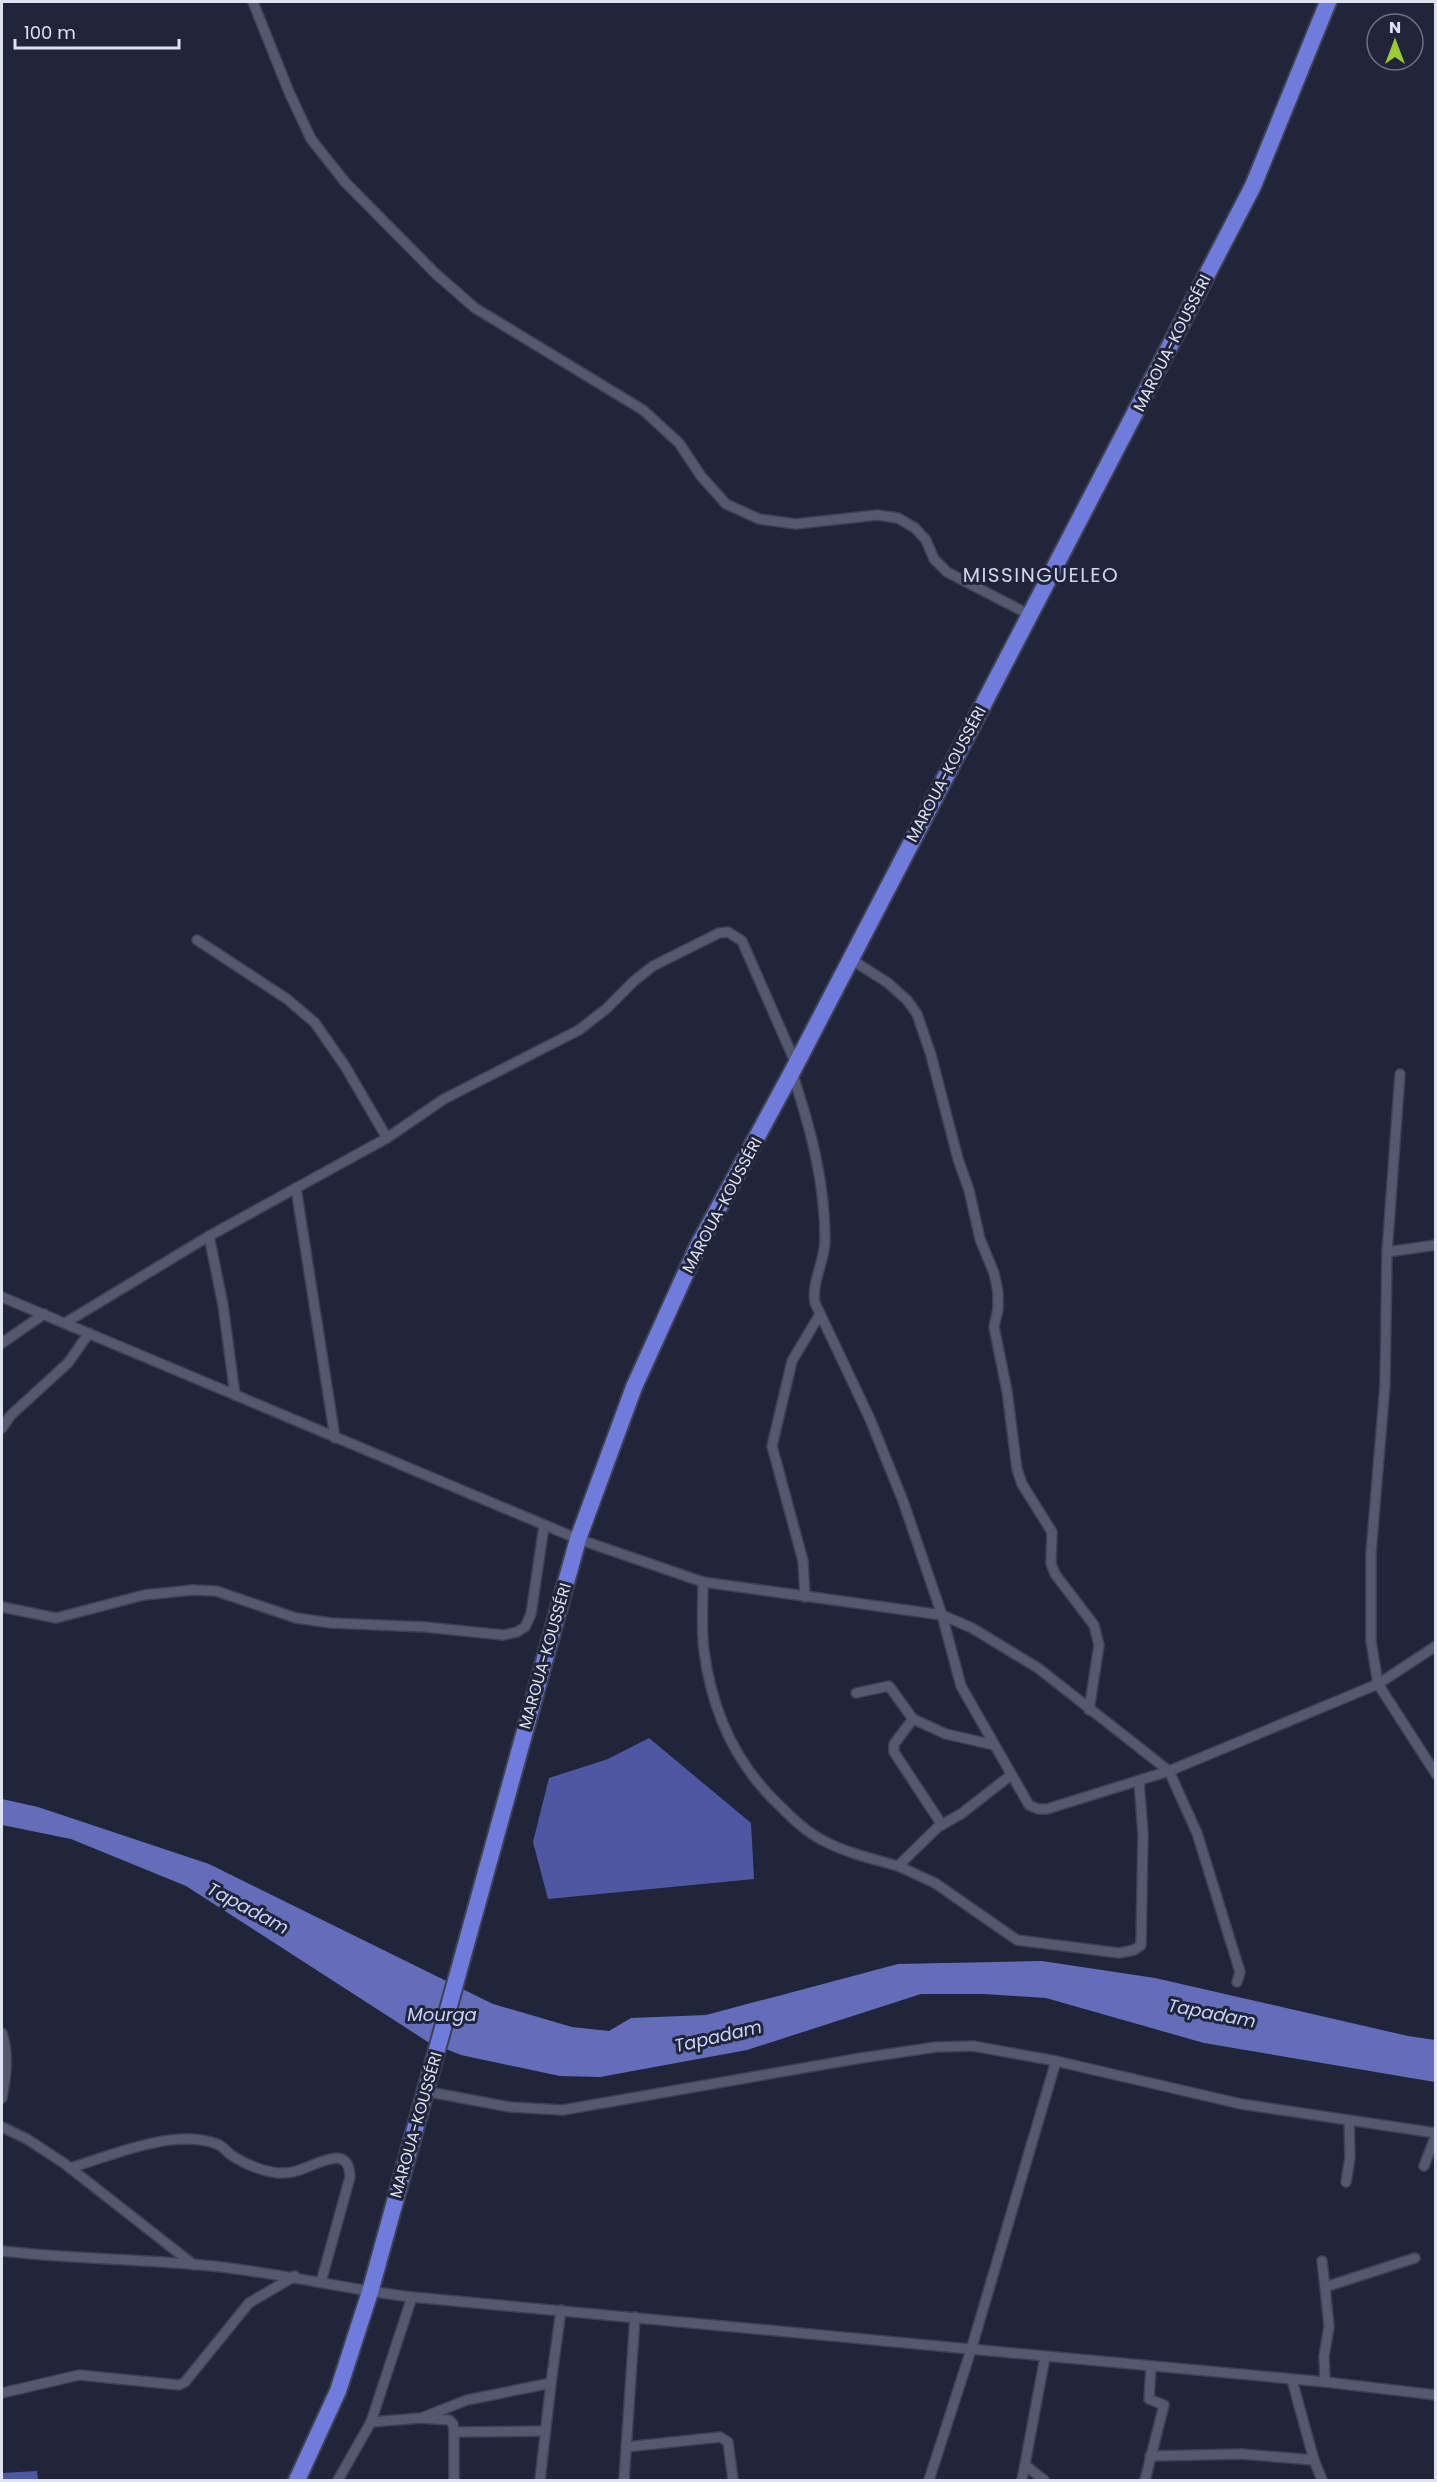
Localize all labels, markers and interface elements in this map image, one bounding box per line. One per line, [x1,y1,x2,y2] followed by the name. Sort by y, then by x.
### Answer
[15,12,178,50] scale bar
[1365,12,1425,72] north arrow
[1389,16,1401,39] text: N
[24,20,76,45] text: 100 m
[1128,271,1216,415] street label: MAROUA-KOUSSÉRI
[963,561,1119,589] district label: MISSINGUELEO
[900,702,992,846] street label: MAROUA-KOUSSÉRI
[676,1133,768,1277] street label: MAROUA-KOUSSÉRI
[513,1580,577,1732] street label: MAROUA-KOUSSÉRI
[203,1876,293,1940] water label: Tapadam
[1166,1992,1258,2034] water label: Tapadam
[407,2002,477,2027] water label: Mourga
[672,2014,764,2058] water label: Tapadam
[384,2049,448,2201] street label: MAROUA-KOUSSÉRI

